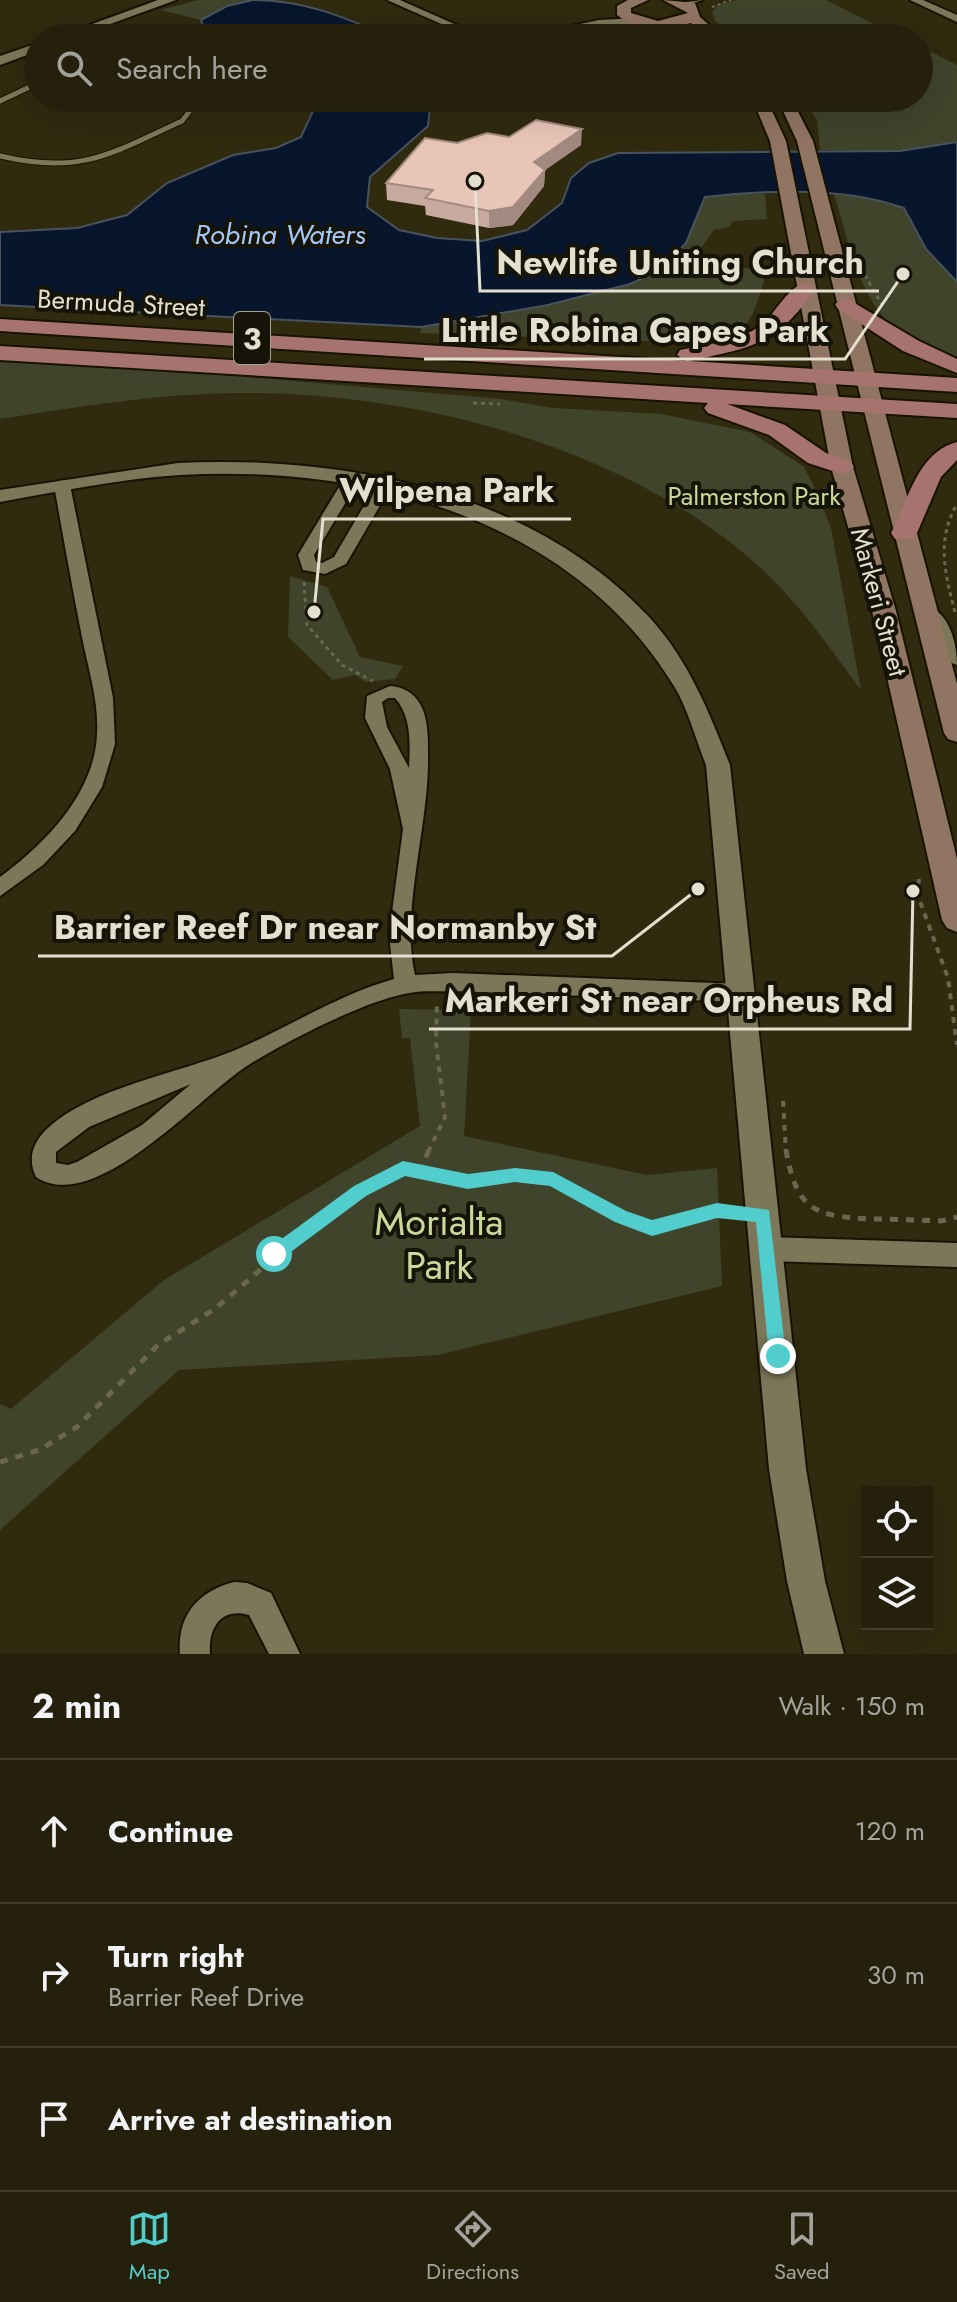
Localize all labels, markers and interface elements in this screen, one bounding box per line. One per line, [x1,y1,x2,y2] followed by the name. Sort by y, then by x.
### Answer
[24,24,933,112] search box
[52,46,96,90] icon: search
[116,47,268,90] text: Search here
[194,214,367,255] water label: Robina Waters
[480,233,879,291] callout: Newlife Uniting Church
[496,238,864,287] text: Newlife Uniting Church
[36,280,207,326] street label: Bermuda Street
[424,301,845,359] callout: Little Robina Capes Park
[441,306,830,355] text: Little Robina Capes Park
[234,312,270,364] road number: 3
[323,461,571,519] callout: Wilpena Park
[339,466,555,515] text: Wilpena Park
[667,477,841,515] park label: Palmerston Park
[841,523,917,681] street label: Markeri Street
[38,898,612,956] callout: Barrier Reef Dr near Normanby St
[54,903,596,952] text: Barrier Reef Dr near Normanby St
[429,971,910,1029] callout: Markeri St near Orpheus Rd
[445,976,893,1025] text: Markeri St near Orpheus Rd
[375,1194,503,1293] park label: Morialta Park
[256,1236,292,1272] route start
[760,1338,796,1374] route end
[861,1486,933,1630] map controls
[861,1486,933,1558] button: locate
[861,1558,933,1630] button: layers
[32,1682,121,1731] text: 2 min
[778,1687,925,1725] text: Walk · 150 m
[32,1809,76,1853] icon: ahead
[108,1810,234,1853] text: Continue
[855,1812,925,1850] text: 120 m
[108,1935,244,1978] text: Turn right
[32,1953,76,1997] icon: right
[867,1956,925,1994] text: 30 m
[108,1978,304,2016] text: Barrier Reef Drive
[32,2097,76,2141] icon: arrive
[108,2098,393,2141] text: Arrive at destination
[127,2207,171,2287] tab: Map
[426,2207,519,2287] tab: Directions
[774,2207,830,2287] tab: Saved

